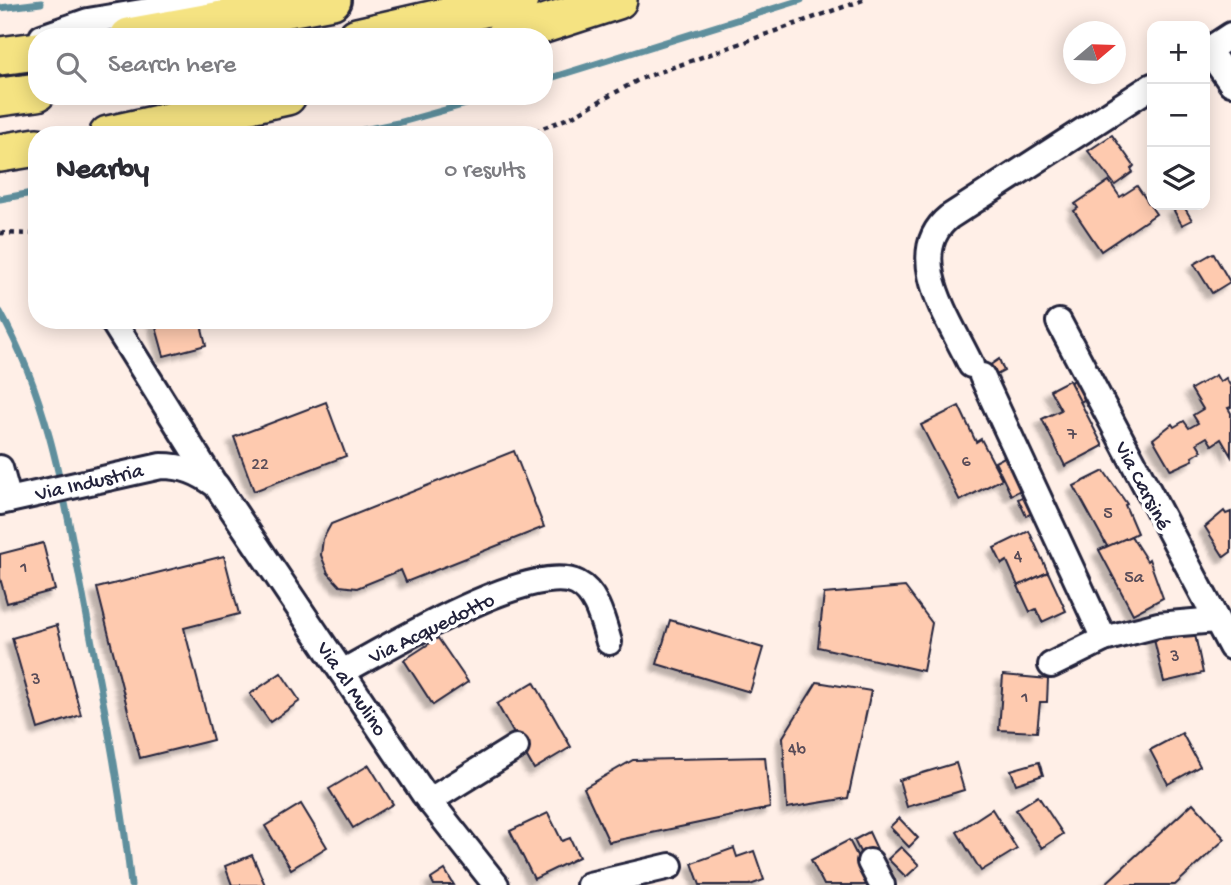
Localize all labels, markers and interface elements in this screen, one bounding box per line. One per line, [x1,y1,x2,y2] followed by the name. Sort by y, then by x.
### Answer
[1063,21,1126,84] north arrow
[1147,21,1210,210] map controls
[1147,21,1210,84] button: +
[28,28,553,105] search box
[52,48,90,86] icon: search
[108,51,236,82] text: Search here
[1147,84,1210,147] button: −
[1147,147,1210,210] button: layers
[56,154,149,189] text: Nearby
[444,158,525,185] text: 0 results
[1066,425,1077,446] house number: 7
[1107,437,1175,536] street label: Via Carsiné
[961,452,971,473] house number: 6
[251,455,269,476] house number: 22
[32,460,147,509] street label: Via Industria
[1103,504,1113,525] house number: 5
[1014,547,1023,568] house number: 4
[19,558,28,579] house number: 1
[1124,568,1145,589] house number: 5a
[365,589,500,672] street label: Via Acquedotto
[309,637,391,742] street label: Via al Mulino
[1169,647,1180,668] house number: 3
[30,670,41,691] house number: 3
[1020,688,1029,709] house number: 1
[788,740,807,761] house number: 4b

